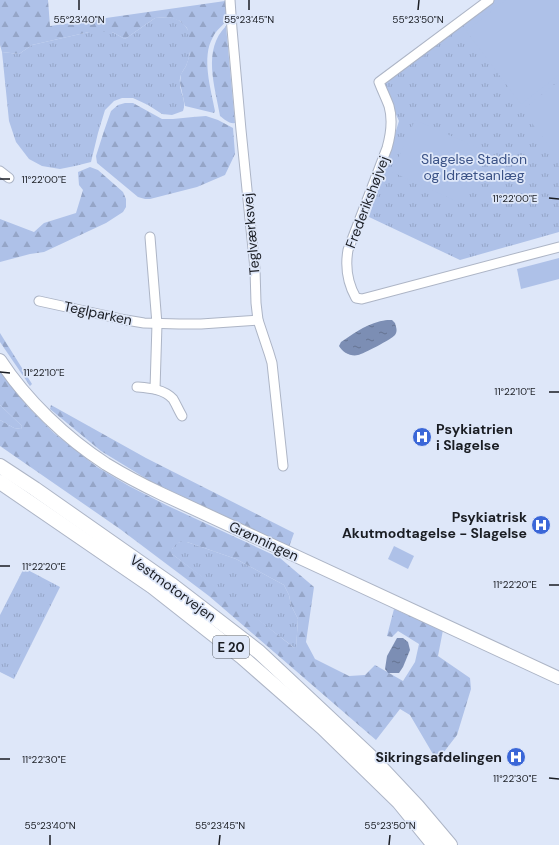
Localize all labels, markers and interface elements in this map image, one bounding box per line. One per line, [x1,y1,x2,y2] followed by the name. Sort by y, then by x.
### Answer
[53,13,105,26] text: 55°23'40"N
[224,13,274,26] text: 55°23'45"N
[392,13,444,26] text: 55°23'50"N
[421,150,527,184] park label: Slagelse Stadion og Idrætsanlæg
[341,153,393,251] street label: Frederikshøjvej
[21,173,67,186] text: 11°22'00"E
[238,192,264,276] street label: Teglværksvej
[492,192,538,205] text: 11°22'00"E
[62,297,134,329] street label: Teglparken
[23,366,65,379] text: 11°22'10"E
[494,385,536,398] text: 11°22'10"E
[436,420,513,454] place label: Psykiatrien i Slagelse
[411,426,433,448] hospital icon: Psykiatrien i Slagelse
[342,508,527,542] place label: Psykiatrisk Akutmodtagelse - Slagelse
[530,514,552,536] hospital icon: Psykiatrisk Akutmodtagelse - Slagelse
[226,517,302,565] street label: Grønningen
[126,551,220,625] street label: Vestmotorvejen
[22,560,66,573] text: 11°22'20"E
[493,578,537,591] text: 11°22'20"E
[213,636,249,658] road number: E 20
[505,746,527,768] hospital icon: Sikringsafdelingen
[376,748,502,766] place label: Sikringsafdelingen
[22,753,66,766] text: 11°22'30"E
[493,772,537,785] text: 11°22'30"E
[24,819,76,832] text: 55°23'40"N
[195,819,245,832] text: 55°23'45"N
[364,819,416,832] text: 55°23'50"N

